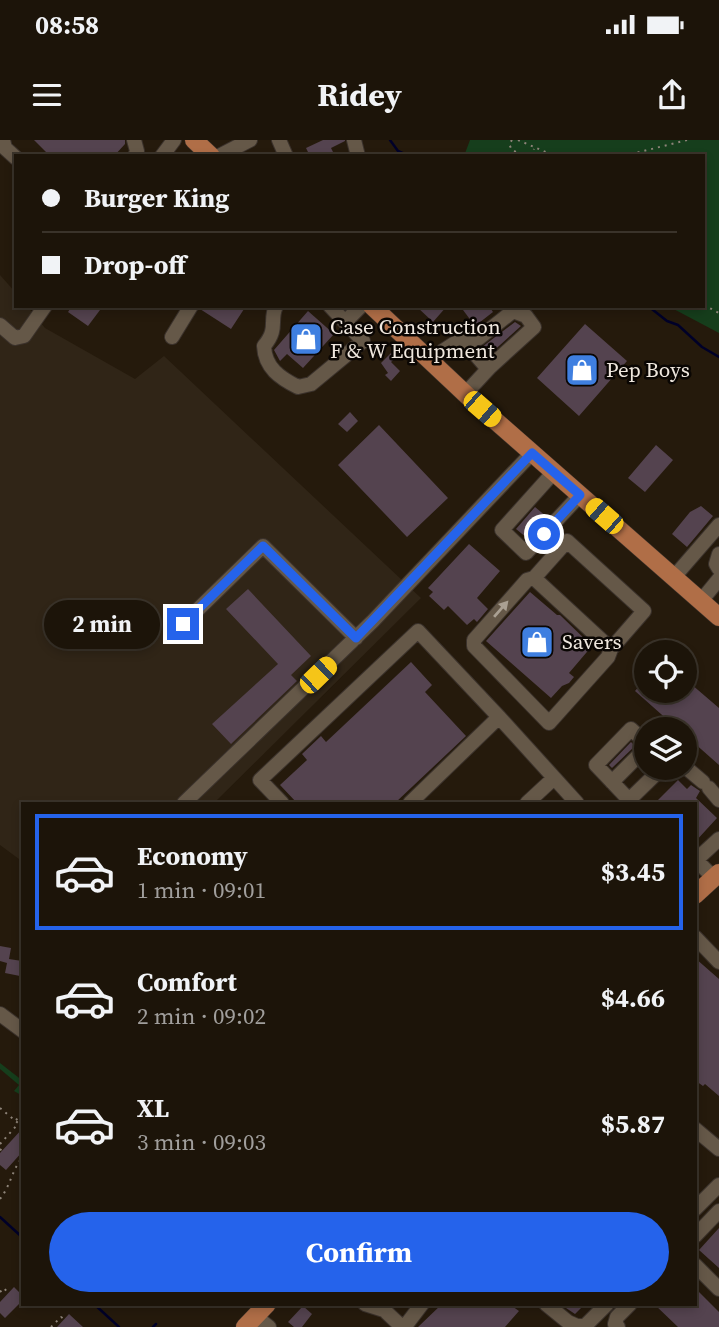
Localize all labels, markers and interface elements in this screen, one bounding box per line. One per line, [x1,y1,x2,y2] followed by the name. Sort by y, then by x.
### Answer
[35,7,99,43] text: 08:58
[317,73,402,117] text: Ridey
[28,76,66,114] icon: menu
[653,76,691,114] icon: share
[84,180,229,216] text: Burger King
[84,247,186,283] text: Drop-off
[330,312,501,365] place label: Case Construction F & W Equipment
[287,320,325,358] shop icon: Case Construction F & W Equipment
[563,351,601,389] shop icon: Pep Boys
[606,355,690,384] place label: Pep Boys
[460,387,505,431] car
[582,494,627,538] car
[528,518,560,550] route start
[43,600,158,648] callout: 2 min
[493,601,508,618] one-way arrow
[72,608,132,640] text: 2 min
[167,608,199,640] route end
[518,623,556,661] shop icon: Savers
[562,627,622,656] place label: Savers
[634,640,697,780] map controls
[634,640,697,703] button: locate
[296,653,341,697] car
[634,717,697,780] button: layers
[137,838,248,874] text: Economy
[53,841,116,904] icon: car
[601,854,665,890] text: $3.45
[137,874,266,906] text: 1 min · 09:01
[137,964,237,1000] text: Comfort
[53,967,116,1030] icon: car
[601,980,665,1016] text: $4.66
[137,1000,266,1032] text: 2 min · 09:02
[137,1090,169,1126] text: XL
[53,1093,116,1156] icon: car
[601,1106,665,1142] text: $5.87
[137,1126,266,1158] text: 3 min · 09:03
[49,1212,669,1292] button: Confirm

